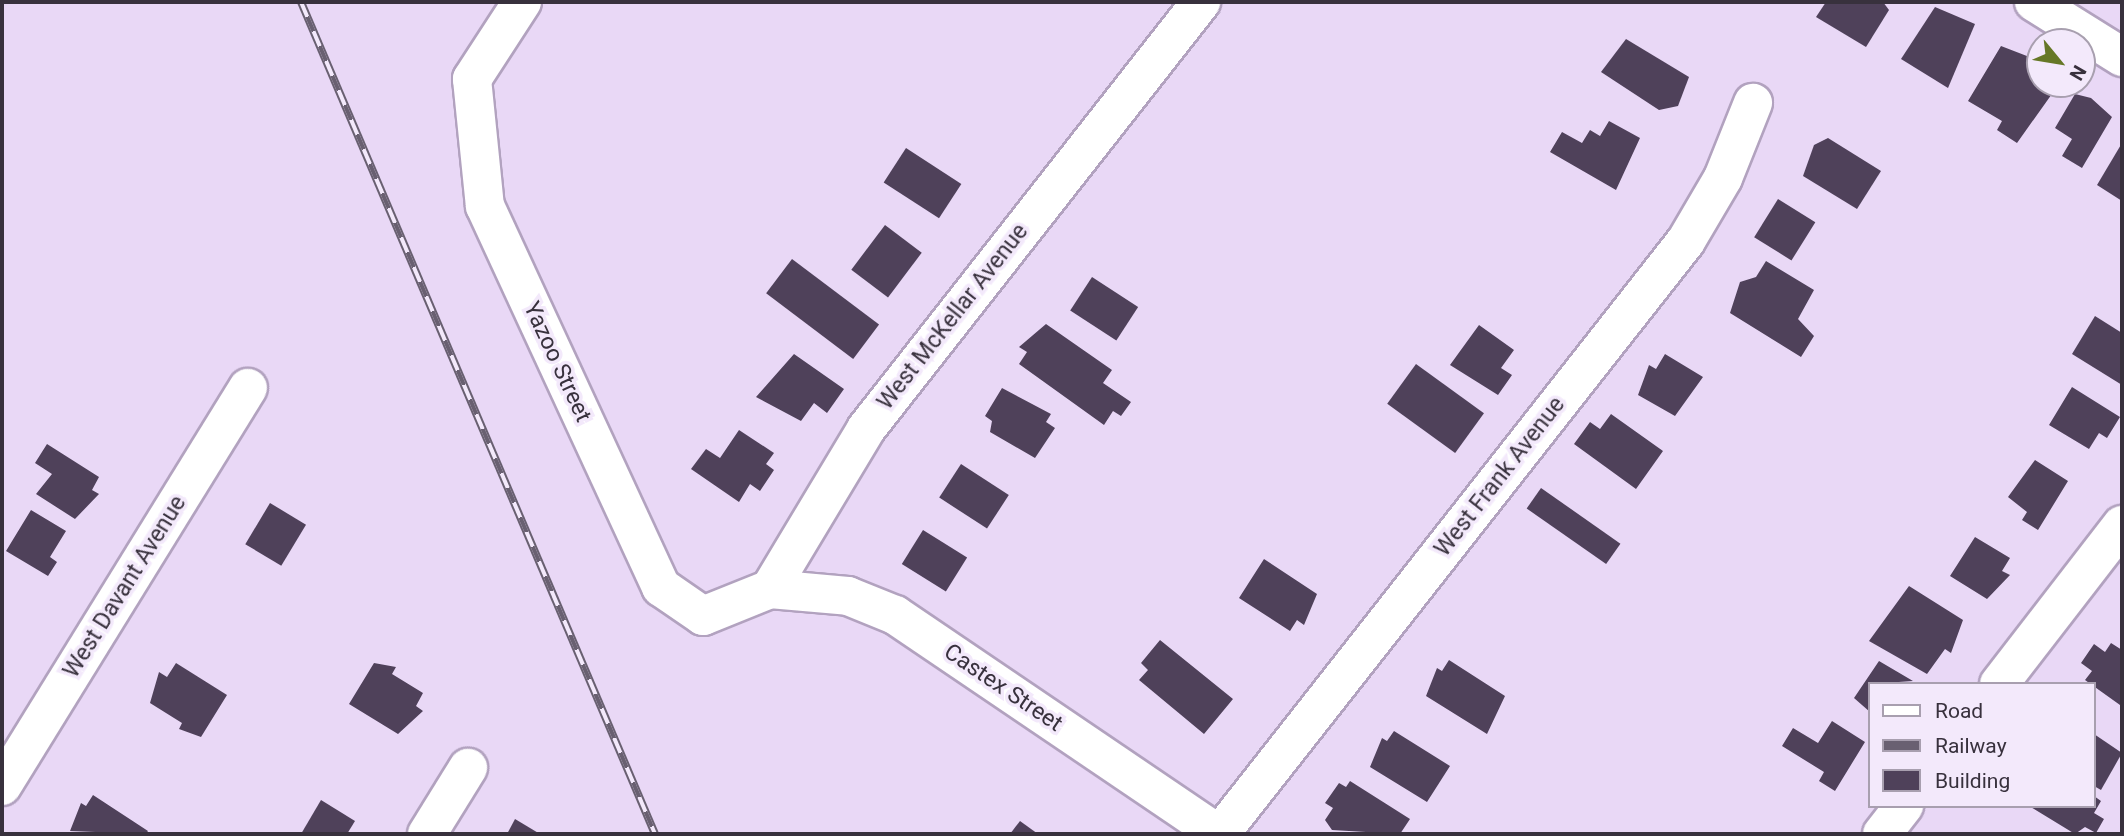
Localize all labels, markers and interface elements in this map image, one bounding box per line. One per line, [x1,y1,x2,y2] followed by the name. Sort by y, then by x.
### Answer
[2026,28,2096,98] north arrow
[2065,61,2091,84] text: N
[872,219,1034,415] street label: West McKellar Avenue
[517,298,597,426] street label: Yazoo Street
[1429,392,1571,562] street label: West Frank Avenue
[58,491,192,683] street label: West Davant Avenue
[939,638,1067,738] street label: Castex Street
[1868,682,2096,808] legend
[1935,699,1983,723] text: Road
[1935,734,2007,758] text: Railway
[1935,769,2010,793] text: Building

